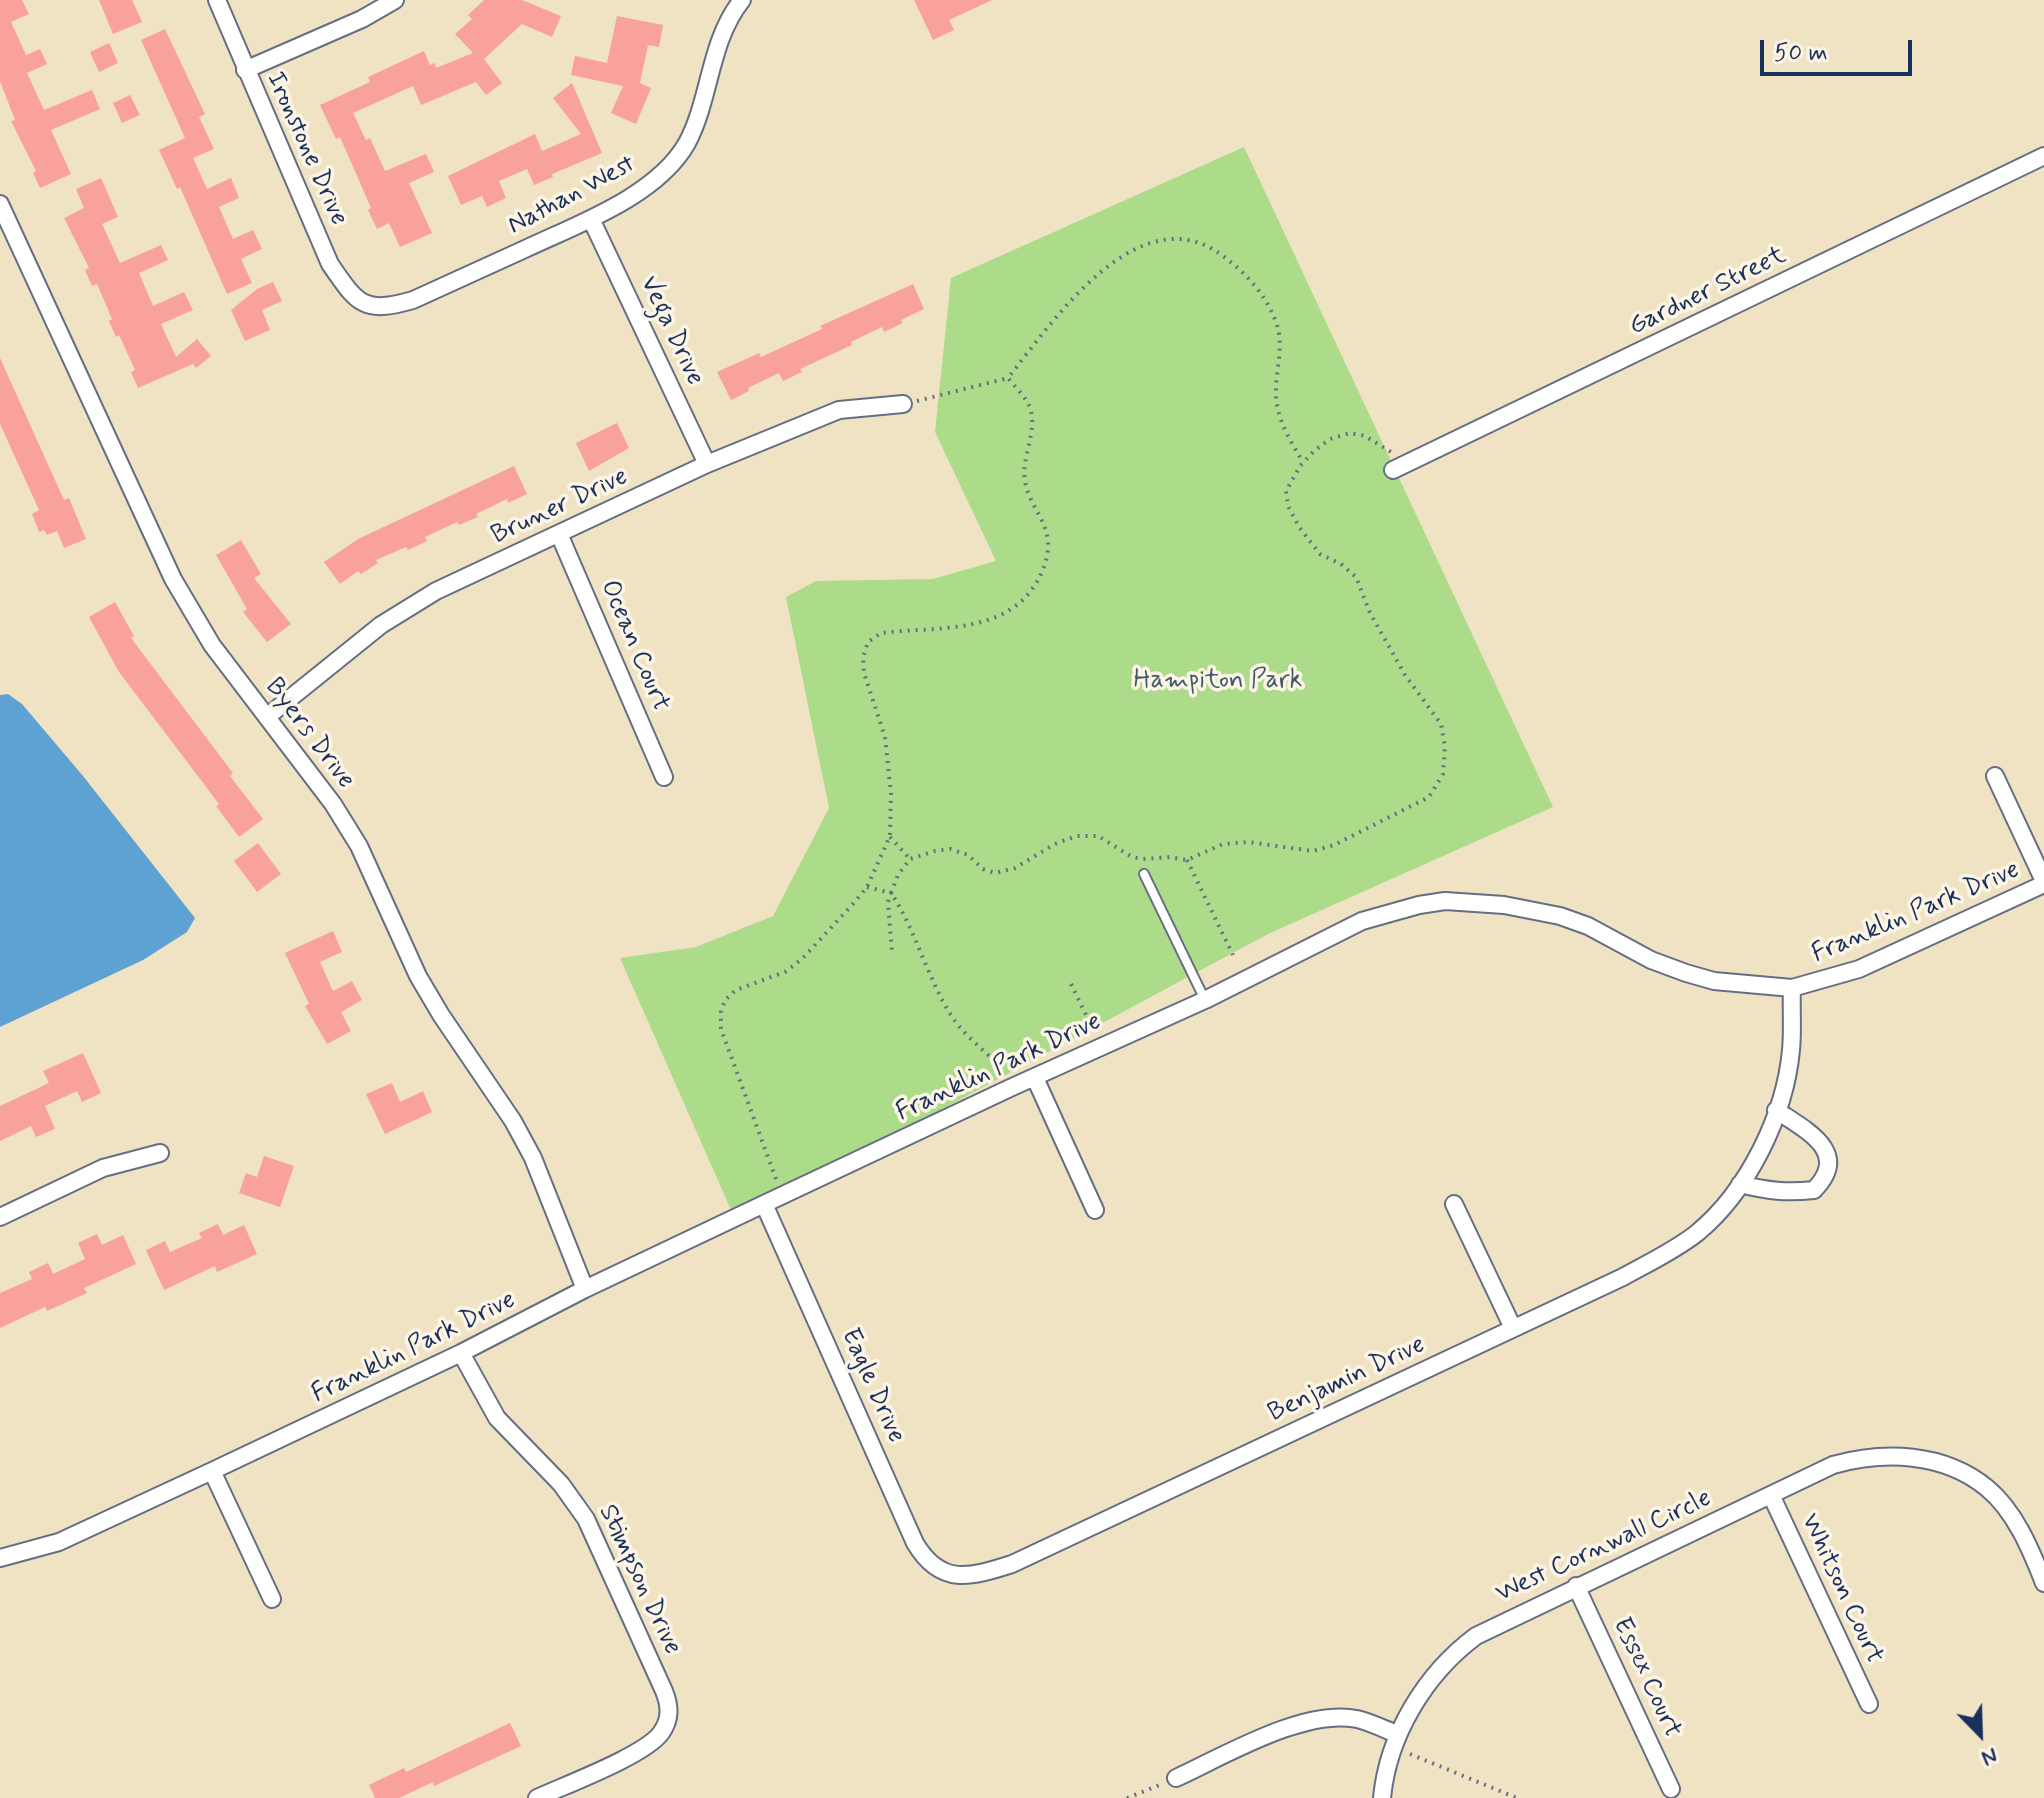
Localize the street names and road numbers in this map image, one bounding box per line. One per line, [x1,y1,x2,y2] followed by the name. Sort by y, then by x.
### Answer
[258,67,354,231] street label: Ironstone Drive
[503,150,641,242] street label: Nathan West
[1625,241,1791,343] street label: Gardner Street
[632,271,710,391] street label: Vega Drive
[487,462,633,552] street label: Bruner Drive
[592,576,676,716] street label: Ocean Court
[257,673,361,795] street label: Byers Drive
[1807,855,2025,971] street label: Franklin Park Drive
[892,1007,1106,1129] street label: Franklin Park Drive
[307,1285,521,1411] street label: Franklin Park Drive
[833,1324,911,1448] street label: Eagle Drive
[1264,1330,1430,1430] street label: Benjamin Drive
[1491,1483,1717,1611] street label: West Cornwall Circle
[591,1500,687,1660] street label: Stimpson Drive
[1793,1509,1889,1669] street label: Whitson Court
[1605,1613,1687,1743] street label: Essex Court

